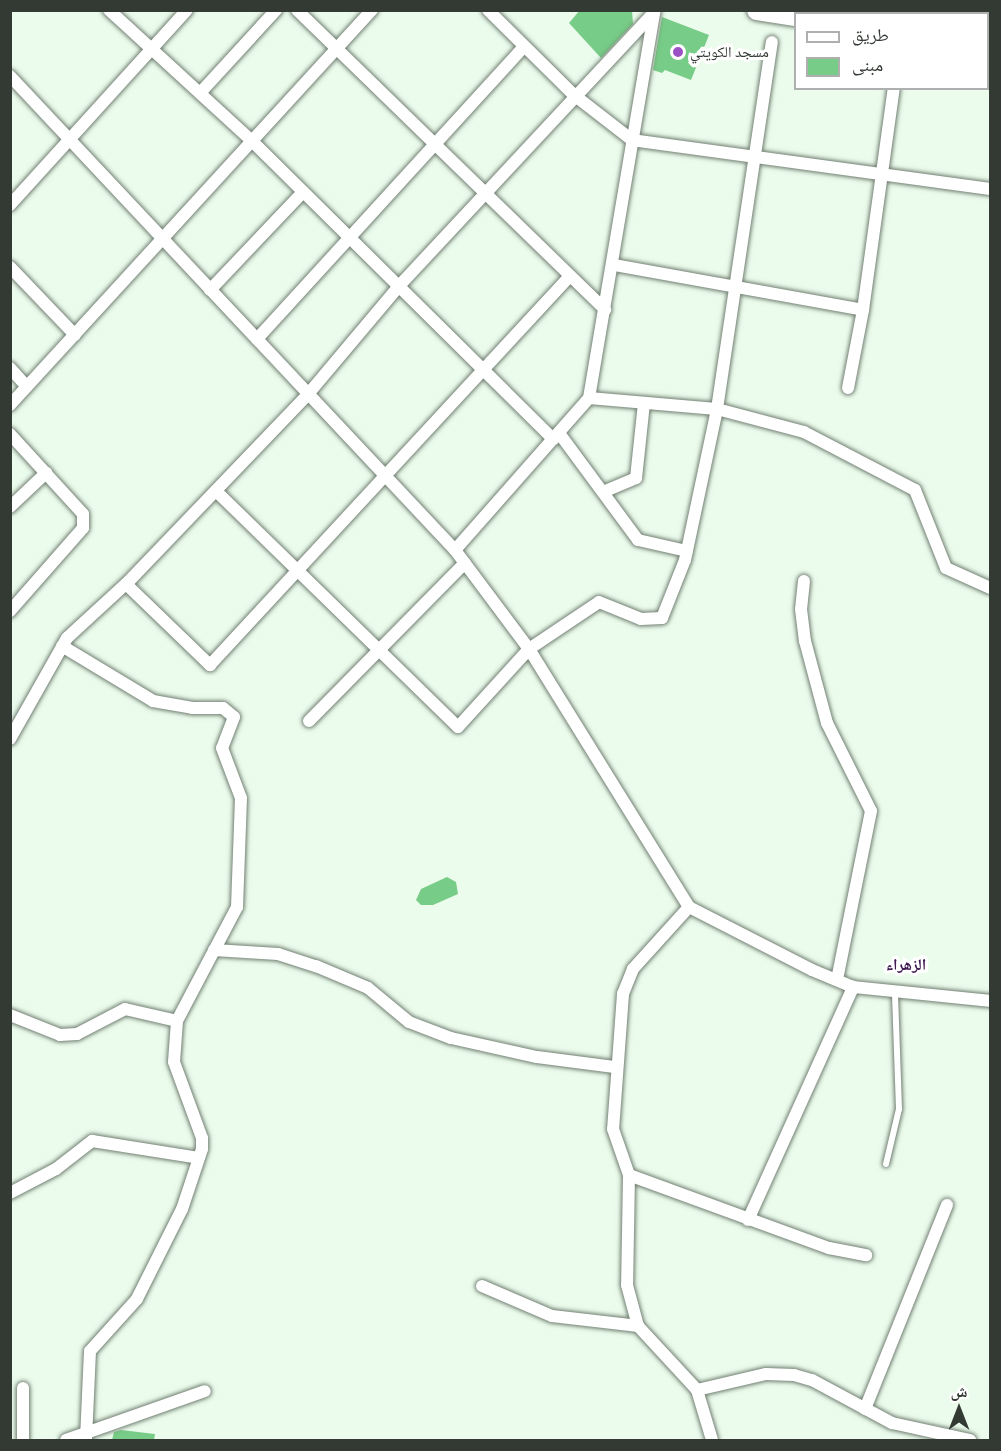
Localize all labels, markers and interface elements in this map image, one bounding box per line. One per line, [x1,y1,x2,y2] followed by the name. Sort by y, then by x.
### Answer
[794,12,989,90] legend
[852,24,889,44] text: طريق
[690,43,769,61] place label: مسجد الكويتي
[671,45,685,59] marker: مسجد الكويتي
[852,54,883,74] text: مبنى
[886,954,926,974] district label: الزهراء
[929,1379,989,1439] north arrow
[951,1382,967,1400] text: ش

